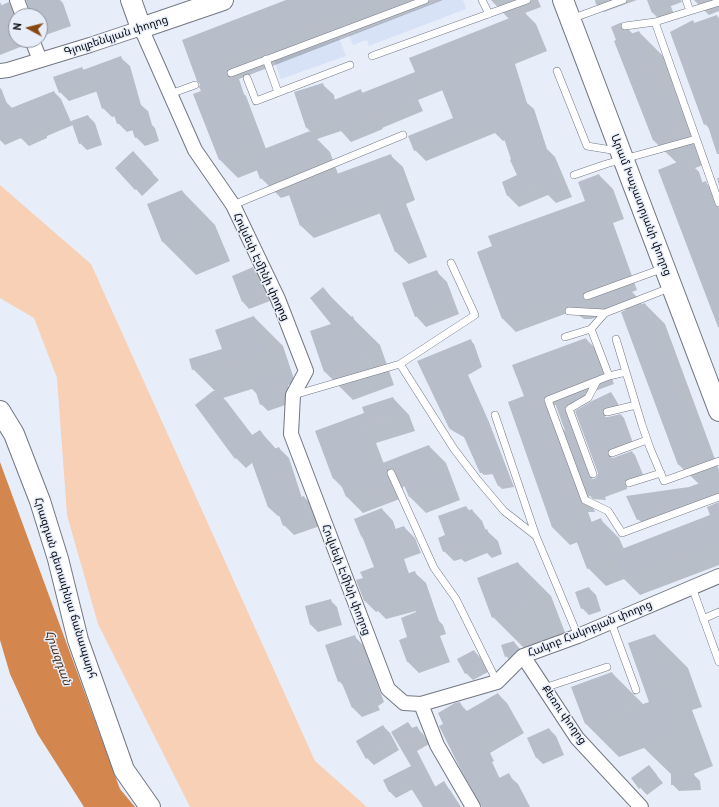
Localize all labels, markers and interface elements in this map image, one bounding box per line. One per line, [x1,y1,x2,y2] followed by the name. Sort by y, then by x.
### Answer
[8,8,48,48] north arrow
[62,13,170,59] street label: Գյուլբենկյան փողոց
[10,22,24,31] text: N
[608,132,674,278] street label: Արամ Խաչատրյանի փողոց
[230,211,292,323] street label: Հովսեփ Էմինի փողոց
[31,496,99,680] street label: Հրազդան գետափնյա ճանապարհ
[319,523,373,637] street label: Հովսեփ Էմինի փողոց
[526,598,654,660] street label: Հակոբ Հակոբյան փողոց
[42,628,74,688] water label: Հրազդան
[539,683,589,747] street label: Քեռու փողոց

